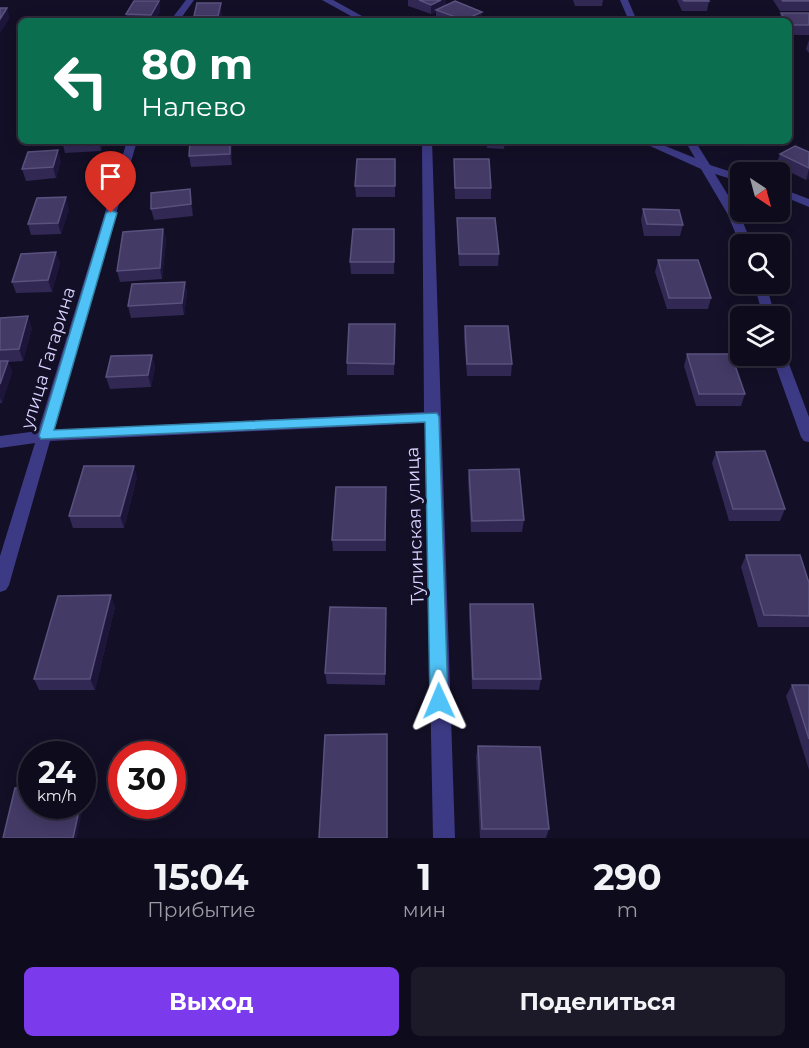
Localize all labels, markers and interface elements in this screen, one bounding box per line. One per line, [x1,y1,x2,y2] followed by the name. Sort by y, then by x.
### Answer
[141,38,253,90] text: 80 m
[42,42,120,120] icon: left
[141,90,246,123] text: Налево
[85,151,136,213] pin
[94,160,127,193] icon: arrive
[730,162,790,222] north arrow
[730,162,790,366] map controls
[730,234,790,294] button: search
[16,284,80,433] street label: улица Гагарина
[730,306,790,366] button: layers
[401,447,429,605] street label: Тулинская улица
[407,669,471,733] position arrow
[108,741,186,819] speed limit sign: 30
[38,754,76,791] text: 24
[37,786,77,805] text: km/h
[154,855,249,899] text: 15:04
[417,855,431,899] text: 1
[593,855,662,899] text: 290
[147,898,256,922] text: Прибытие
[403,898,446,922] text: мин
[617,898,638,922] text: m
[24,967,399,1036] button: Выход
[411,967,785,1036] button: Поделиться

